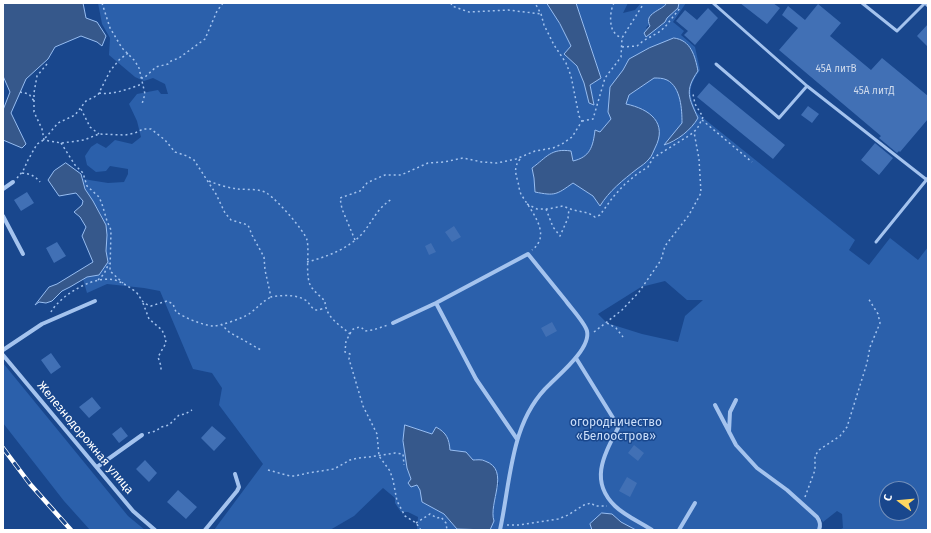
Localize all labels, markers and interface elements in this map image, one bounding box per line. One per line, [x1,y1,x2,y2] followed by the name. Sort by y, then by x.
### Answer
[816,63,856,75] house number: 45А литВ
[854,85,894,97] house number: 45А литД
[34,379,136,497] street label: Железнодорожная улица
[570,416,662,444] park label: огородничество «Белоостров»
[879,481,919,521] north arrow
[881,493,895,503] text: С

